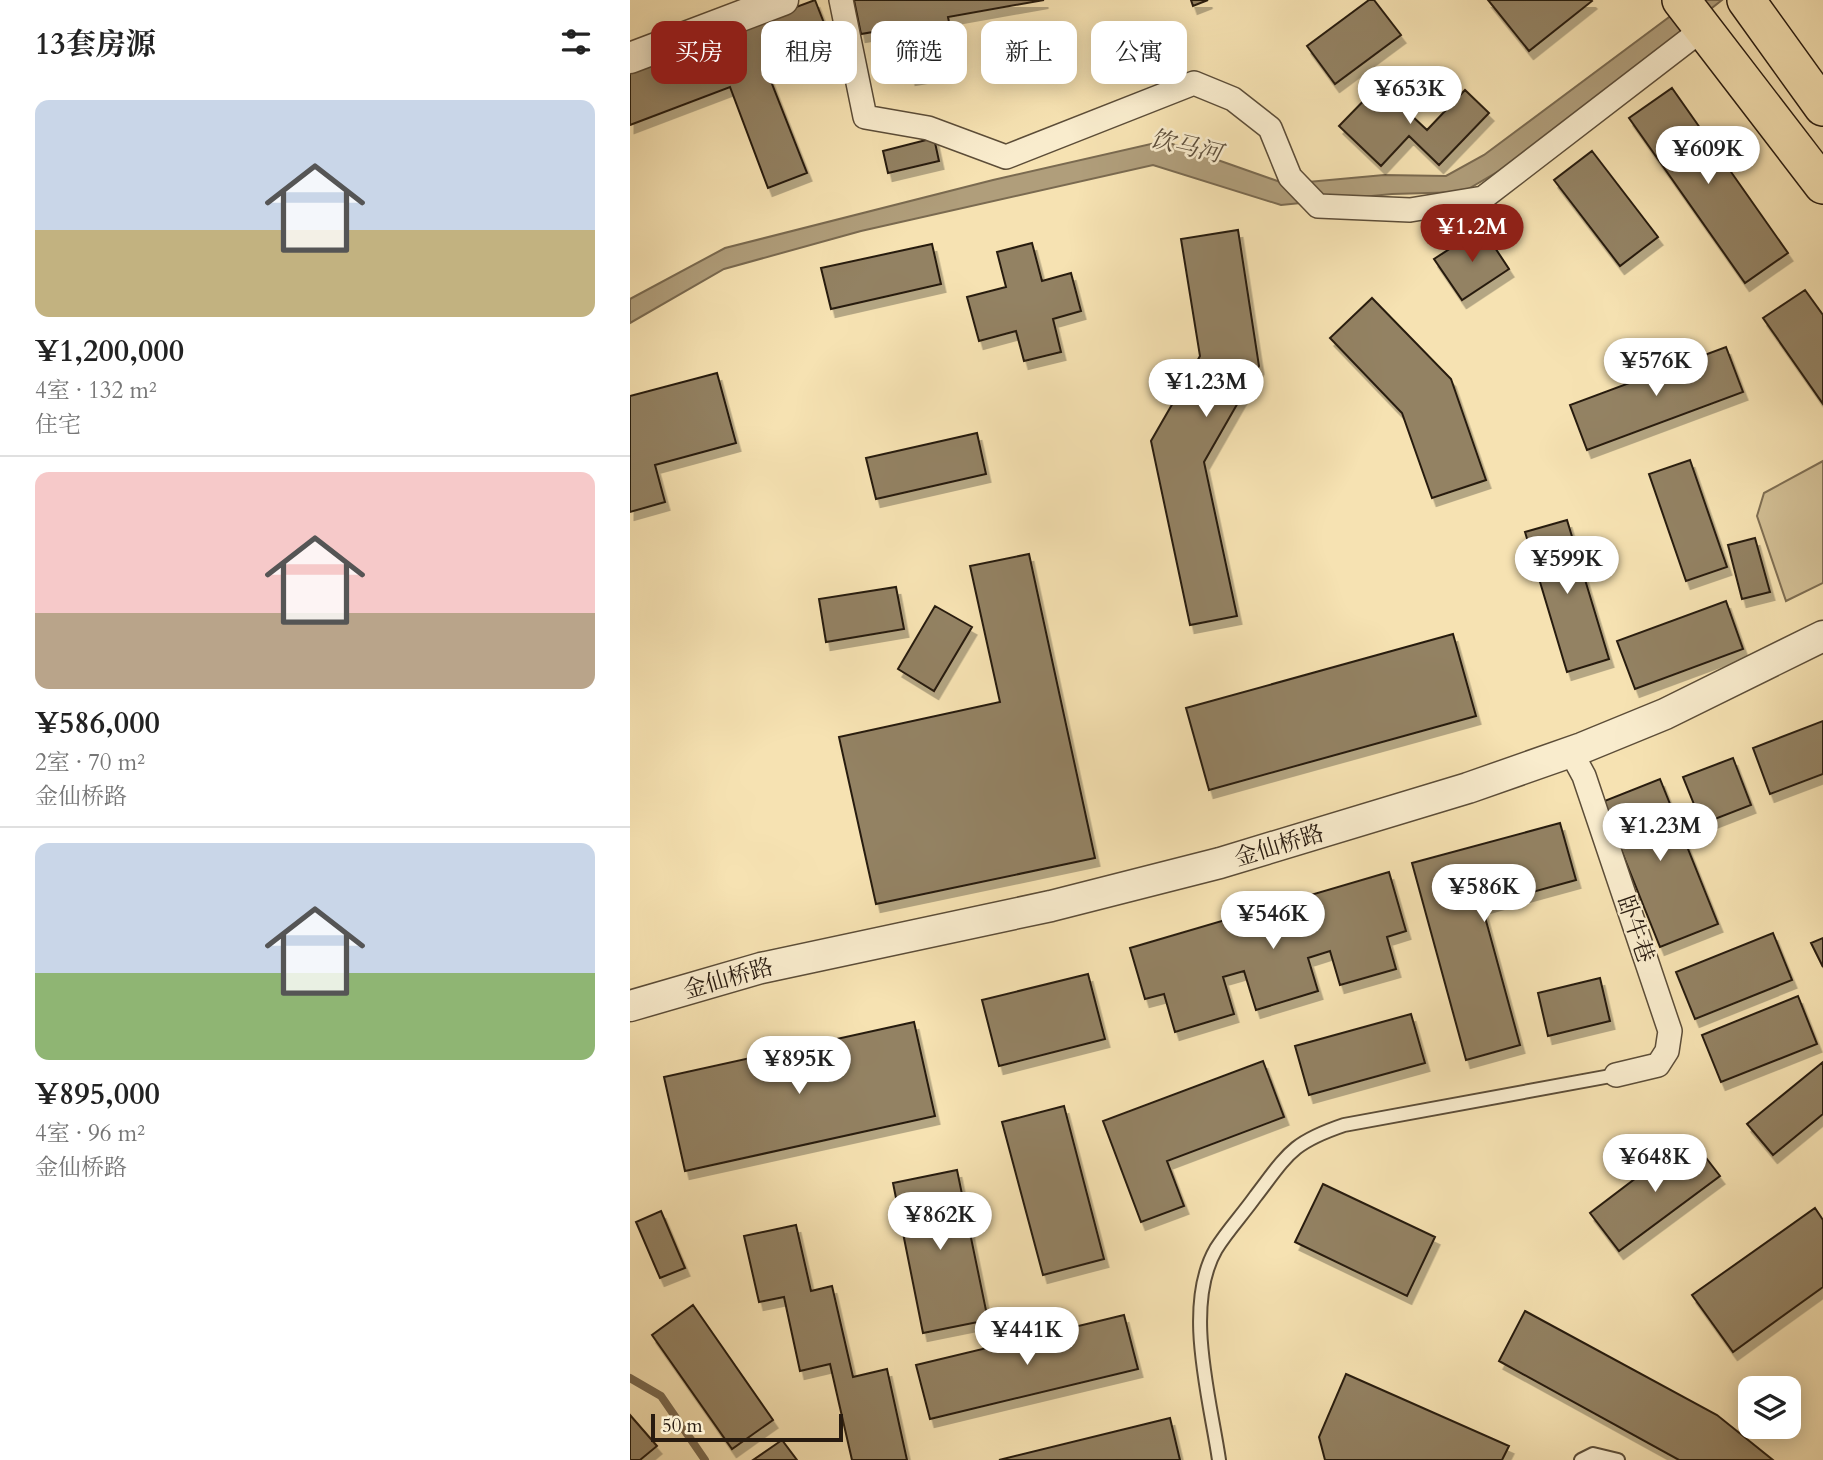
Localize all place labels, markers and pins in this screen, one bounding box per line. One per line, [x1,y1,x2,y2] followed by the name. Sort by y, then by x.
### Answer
[1361,66,1459,126] pin: ¥653K
[1659,127,1757,186] pin: ¥609K
[1423,204,1521,264] pin: ¥1.2M
[1607,338,1705,398] pin: ¥576K
[1149,360,1263,419] pin: ¥1.23M
[1518,536,1616,596] pin: ¥599K
[1603,804,1717,863] pin: ¥1.23M
[1435,864,1533,924] pin: ¥586K
[1224,892,1322,951] pin: ¥546K
[750,1036,848,1096] pin: ¥895K
[1606,1134,1704,1194] pin: ¥648K
[891,1192,989,1252] pin: ¥862K
[978,1308,1076,1367] pin: ¥441K

